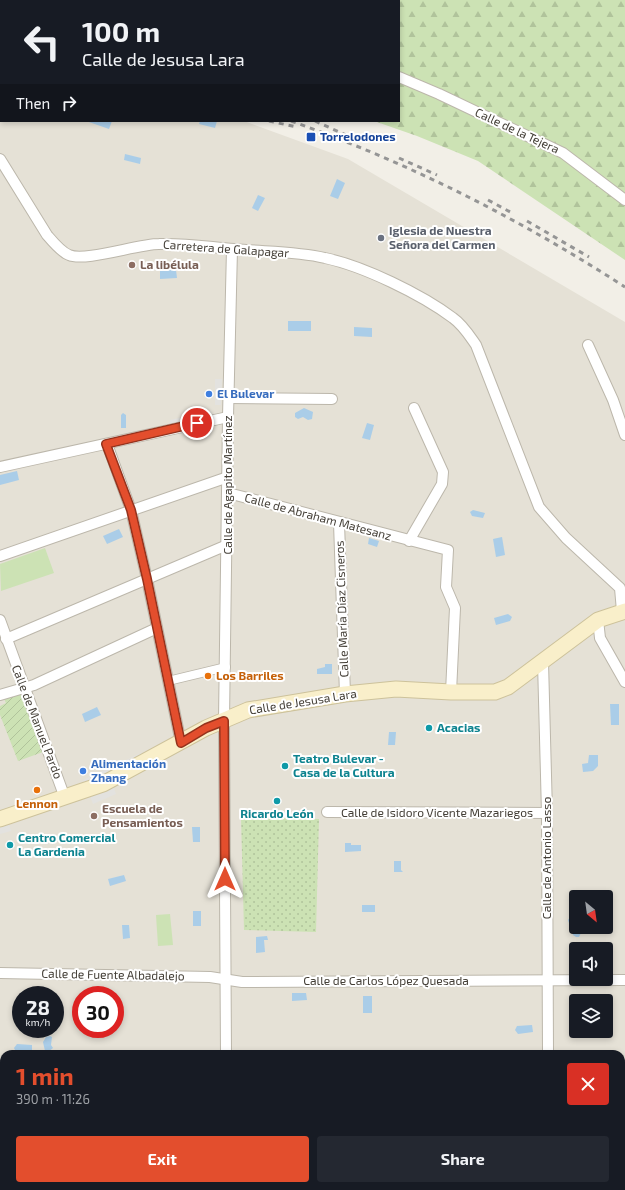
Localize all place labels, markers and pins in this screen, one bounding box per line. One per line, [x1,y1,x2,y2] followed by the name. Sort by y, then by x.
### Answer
[320,129,396,143] place label: Torrelodones
[305,131,317,143] marker: Torrelodones
[389,223,495,251] place label: Iglesia de Nuestra Señora del Carmen
[376,233,386,243] marker: Iglesia de Nuestra Señora del Carmen
[140,257,199,271] place label: La libélula
[127,260,137,270] marker: La libélula
[217,386,274,400] place label: El Bulevar
[204,389,214,399] marker: El Bulevar
[180,406,214,440] pin
[216,668,284,682] place label: Los Barriles
[203,671,213,681] marker: Los Barriles
[437,720,480,734] place label: Acacias
[424,723,434,733] marker: Acacias
[293,751,395,779] place label: Teatro Bulevar - Casa de la Cultura
[91,756,166,784] place label: Alimentación Zhang
[280,761,290,771] marker: Teatro Bulevar - Casa de la Cultura
[78,766,88,776] marker: Alimentación Zhang
[32,785,42,795] marker: Lennon
[16,796,58,810] place label: Lennon
[272,796,282,806] marker: Ricardo León
[102,801,183,829] place label: Escuela de Pensamientos
[240,806,314,820] place label: Ricardo León
[89,811,99,821] marker: Escuela de Pensamientos
[18,830,115,858] place label: Centro Comercial La Gardenia
[5,840,15,850] marker: Centro Comercial La Gardenia

